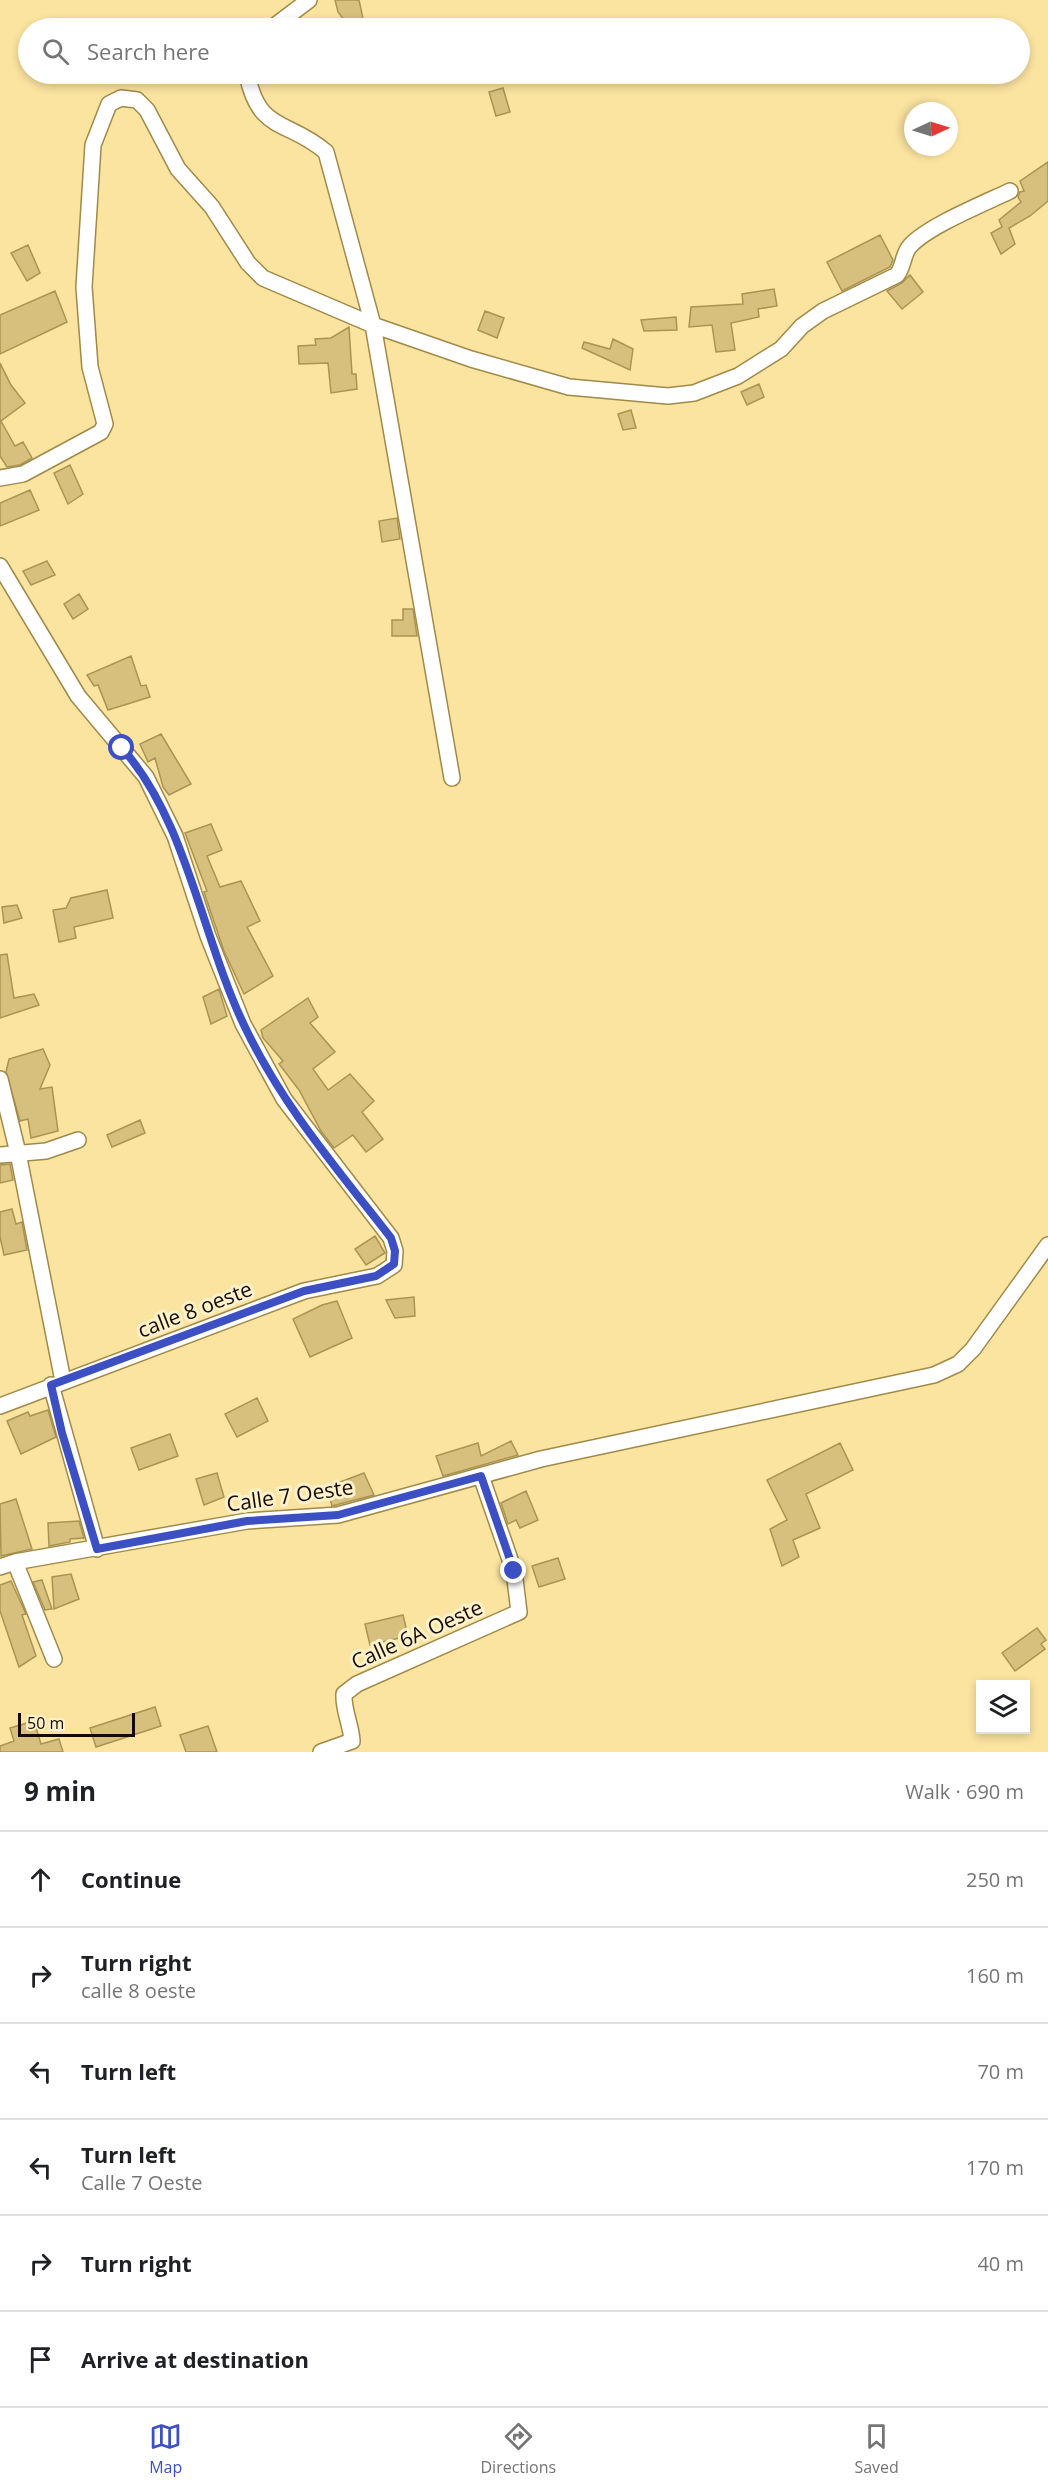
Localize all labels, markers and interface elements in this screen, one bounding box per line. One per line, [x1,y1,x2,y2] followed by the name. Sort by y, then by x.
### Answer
[18,18,1030,84] search box
[39,35,72,68] icon: search
[87,36,210,66] text: Search here
[904,102,958,156] north arrow
[108,734,134,760] route start
[133,1274,256,1344] street label: calle 8 oeste
[225,1472,355,1518] street label: Calle 7 Oeste
[500,1557,526,1583] route end
[347,1593,487,1676] street label: Calle 6A Oeste
[976,1680,1030,1734] map controls
[976,1680,1030,1734] button: layers
[18,1710,135,1738] scale bar
[27,1712,64,1734] text: 50 m
[24,1773,96,1809] text: 9 min
[905,1778,1024,1805] text: Walk · 690 m
[24,1863,57,1896] icon: ahead
[81,1864,181,1894] text: Continue
[966,1866,1024,1893] text: 250 m
[81,1947,192,1977] text: Turn right
[24,1959,57,1992] icon: right
[966,1962,1024,1989] text: 160 m
[81,1977,196,2004] text: calle 8 oeste
[24,2055,57,2088] icon: left
[81,2056,176,2086] text: Turn left
[977,2058,1024,2085] text: 70 m
[81,2139,176,2169] text: Turn left
[24,2151,57,2184] icon: left
[966,2154,1024,2181] text: 170 m
[81,2169,203,2196] text: Calle 7 Oeste
[24,2247,57,2280] icon: right
[81,2248,192,2278] text: Turn right
[977,2250,1024,2277] text: 40 m
[24,2343,57,2376] icon: arrive
[81,2344,309,2374] text: Arrive at destination
[149,2420,182,2478] tab: Map
[481,2420,556,2478] tab: Directions
[854,2420,899,2478] tab: Saved

